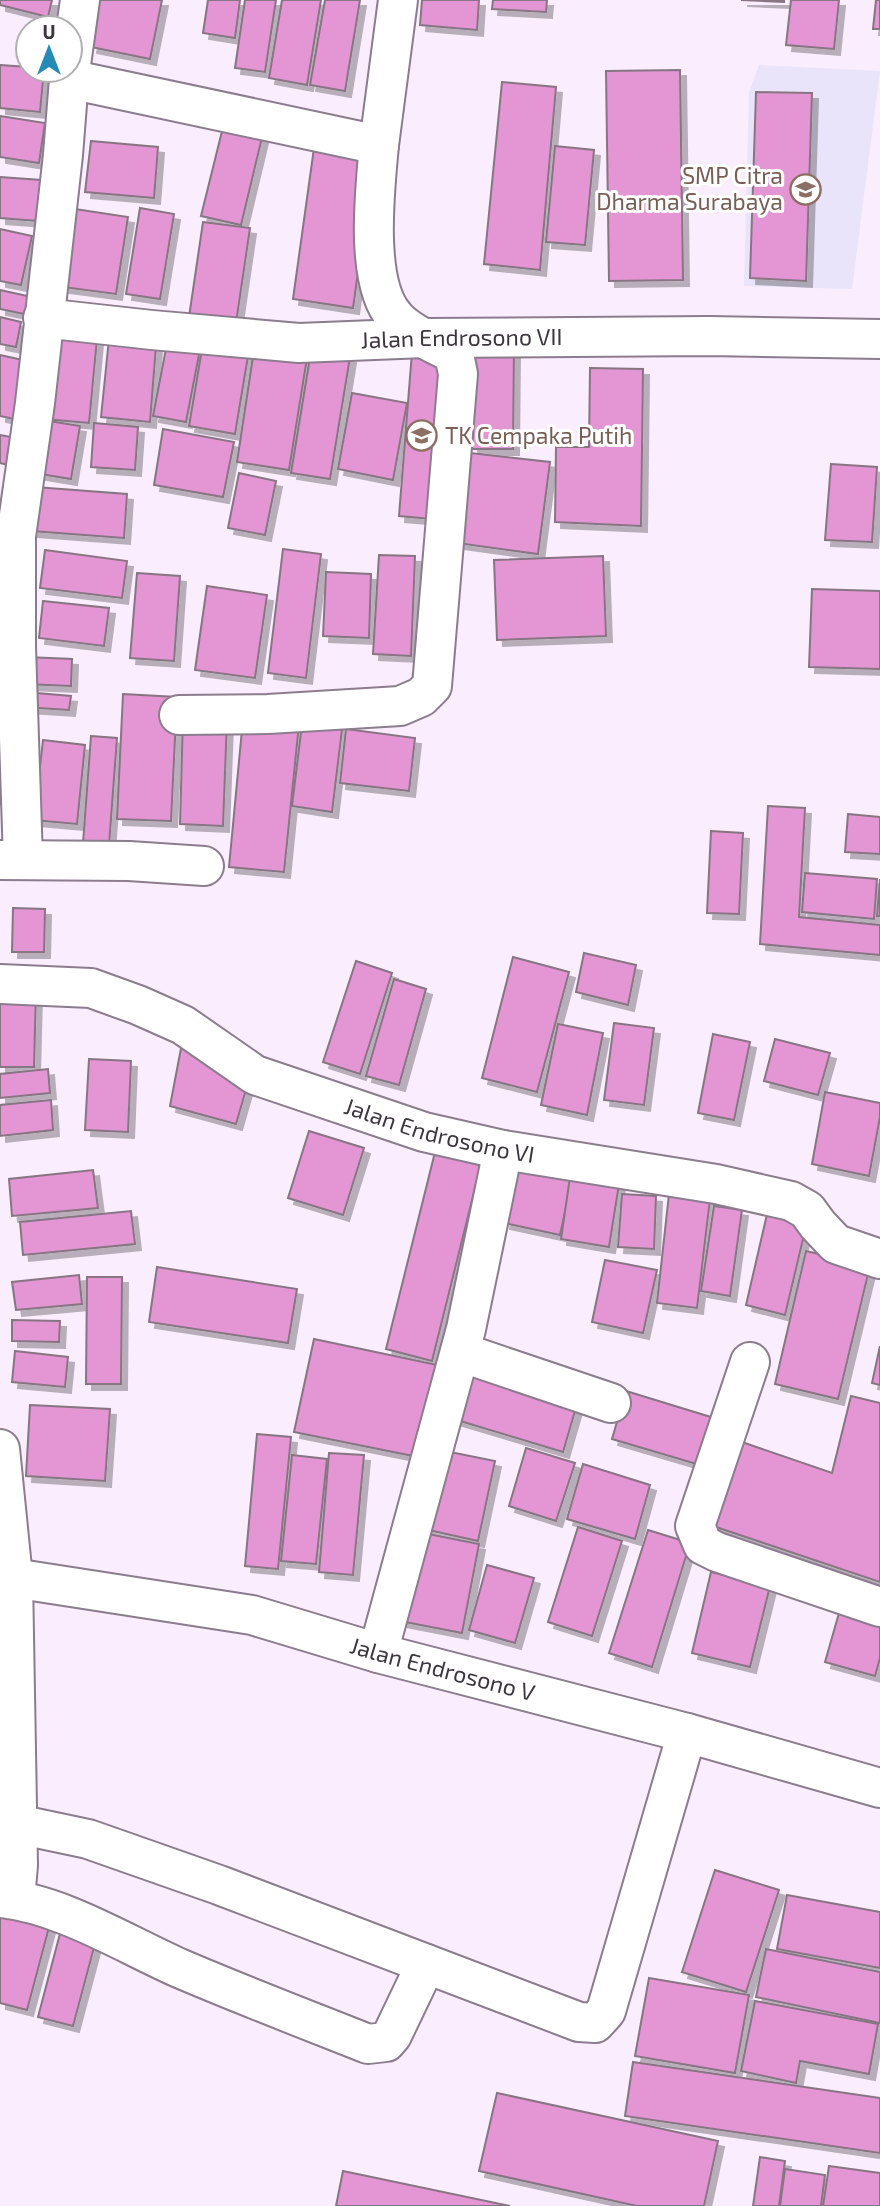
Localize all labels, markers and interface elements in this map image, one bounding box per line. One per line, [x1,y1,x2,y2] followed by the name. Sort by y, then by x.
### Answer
[14,14,84,84] north arrow
[42,20,56,43] text: U
[596,161,783,215] place label: SMP Citra Dharma Surabaya
[789,172,823,206] school or university icon: SMP Citra Dharma Surabaya
[360,322,563,354] street label: Jalan Endrosono VII
[405,419,439,453] school or university icon: TK Cempaka Putih
[445,421,632,449] place label: TK Cempaka Putih
[341,1091,537,1168] street label: Jalan Endrosono VI
[347,1630,538,1706] street label: Jalan Endrosono V

